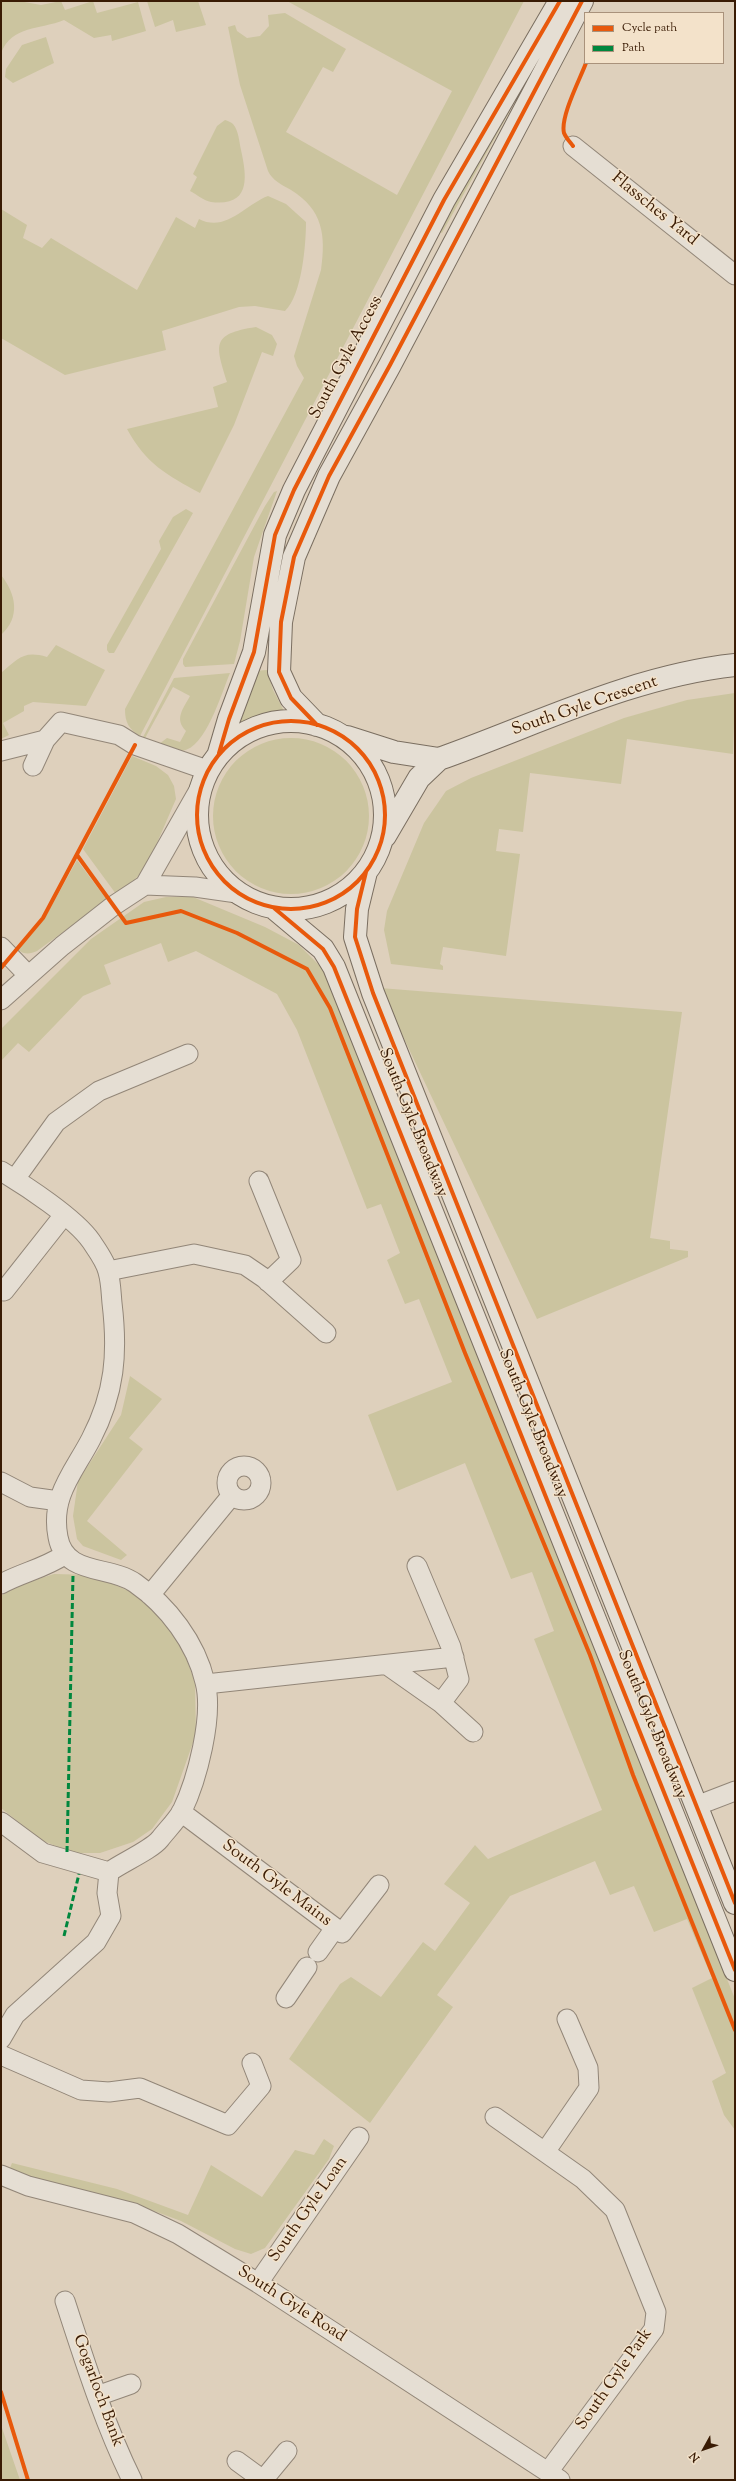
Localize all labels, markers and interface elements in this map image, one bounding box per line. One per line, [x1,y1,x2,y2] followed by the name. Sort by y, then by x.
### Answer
[584,12,724,64] legend
[622,19,677,37] text: Cycle path
[622,39,645,57] text: Path
[607,169,701,251] street label: Flassches Yard
[306,293,388,423] street label: South Gyle Access
[509,672,661,742] street label: South Gyle Crescent
[373,1045,451,1201] street label: South Gyle Broadway
[493,1346,571,1502] street label: South Gyle Broadway
[612,1647,690,1803] street label: South Gyle Broadway
[217,1836,335,1932] street label: South Gyle Mains
[265,2153,353,2267] street label: South Gyle Loan
[233,2262,349,2348] street label: South Gyle Road
[572,2325,658,2435] street label: South Gyle Park
[67,2332,127,2450] street label: Gogarloch Bank
[684,2429,724,2469] north arrow
[686,2448,704,2465] text: N

